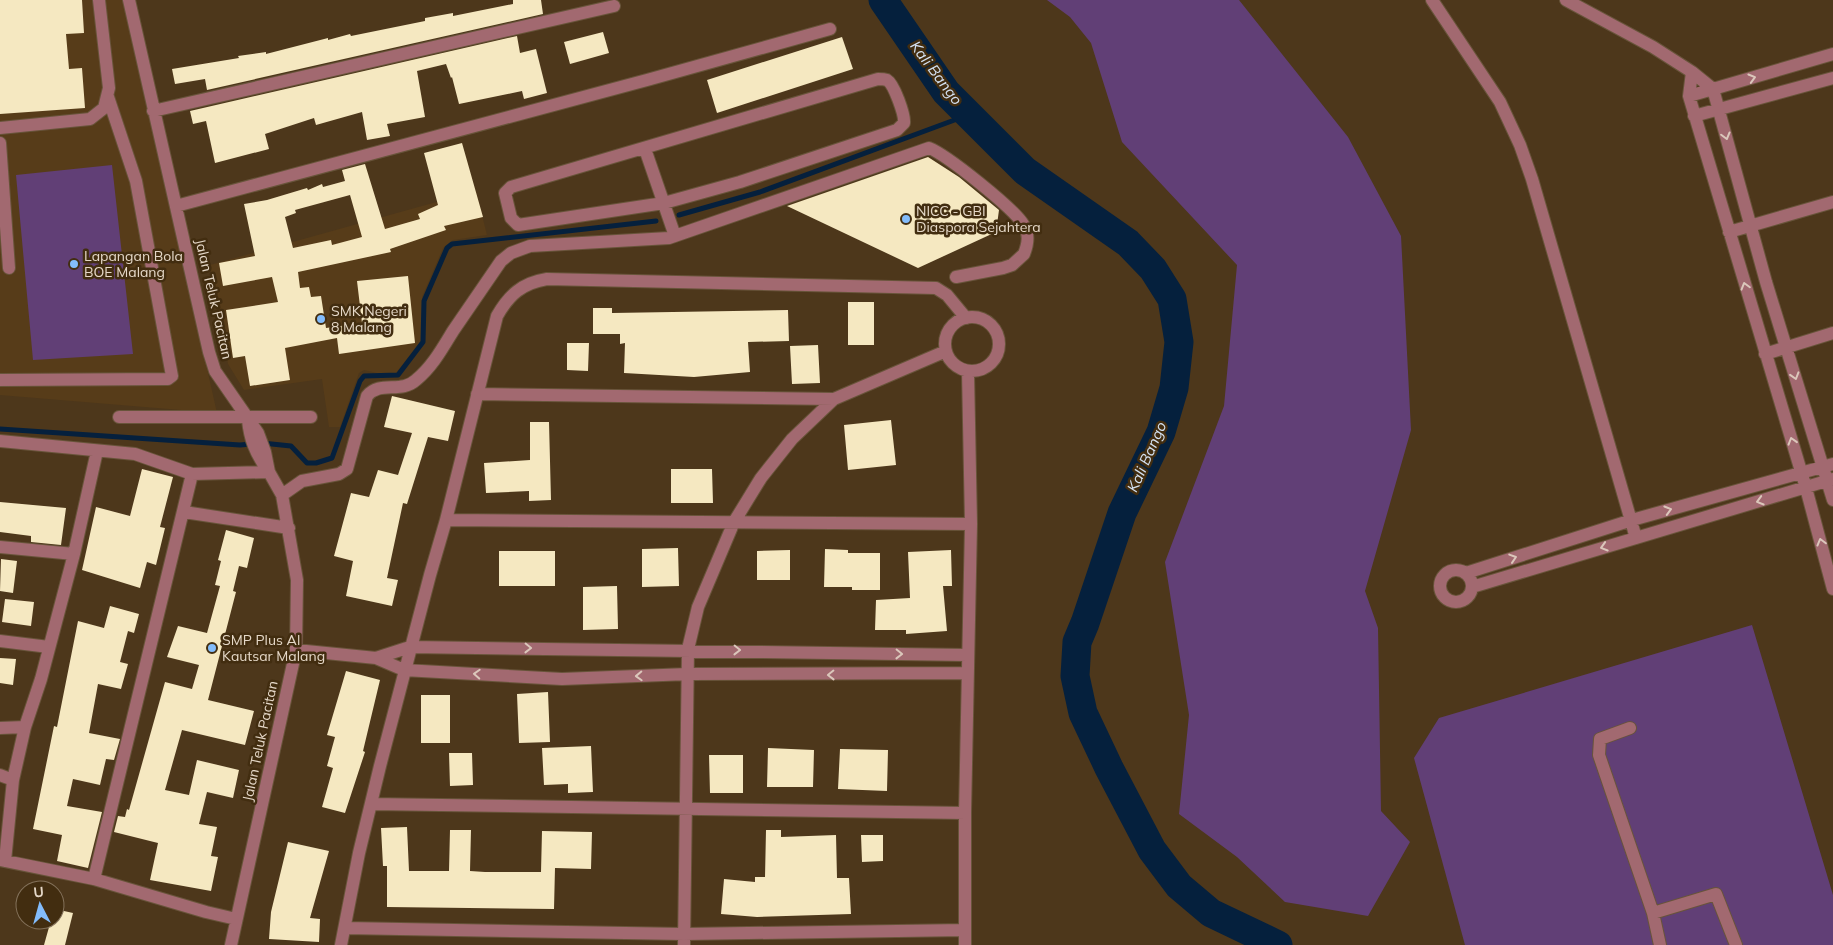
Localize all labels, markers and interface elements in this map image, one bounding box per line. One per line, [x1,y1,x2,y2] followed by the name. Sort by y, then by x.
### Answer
[906,37,967,109] water label: Kali Bango
[1748,73,1756,83] one-way arrow
[1720,132,1730,140] one-way arrow
[916,202,1041,236] place label: NICC - GBI Diaspora Sejahtera
[900,213,912,225] marker: NICC - GBI Diaspora Sejahtera
[191,237,237,361] street label: Jalan Teluk Pacitan
[84,247,183,281] place label: Lapangan Bola BOE Malang
[68,258,80,270] marker: Lapangan Bola BOE Malang
[1740,282,1750,290] one-way arrow
[331,302,407,336] place label: SMK Negeri 8 Malang
[315,313,327,325] marker: SMK Negeri 8 Malang
[1790,372,1800,380] one-way arrow
[1123,418,1171,495] water label: Kali Bango
[1787,438,1797,446] one-way arrow
[1756,496,1764,506] one-way arrow
[1663,506,1672,516] one-way arrow
[1816,538,1826,546] one-way arrow
[1600,542,1608,552] one-way arrow
[1508,554,1516,564] one-way arrow
[222,631,325,665] place label: SMP Plus Al Kautsar Malang
[206,642,218,654] marker: SMP Plus Al Kautsar Malang
[524,643,532,653] one-way arrow
[733,645,741,656] one-way arrow
[896,649,903,659] one-way arrow
[473,669,481,680] one-way arrow
[827,669,835,680] one-way arrow
[635,671,643,682] one-way arrow
[238,679,282,803] street label: Jalan Teluk Pacitan
[15,880,65,930] north arrow
[33,883,45,902] text: U

